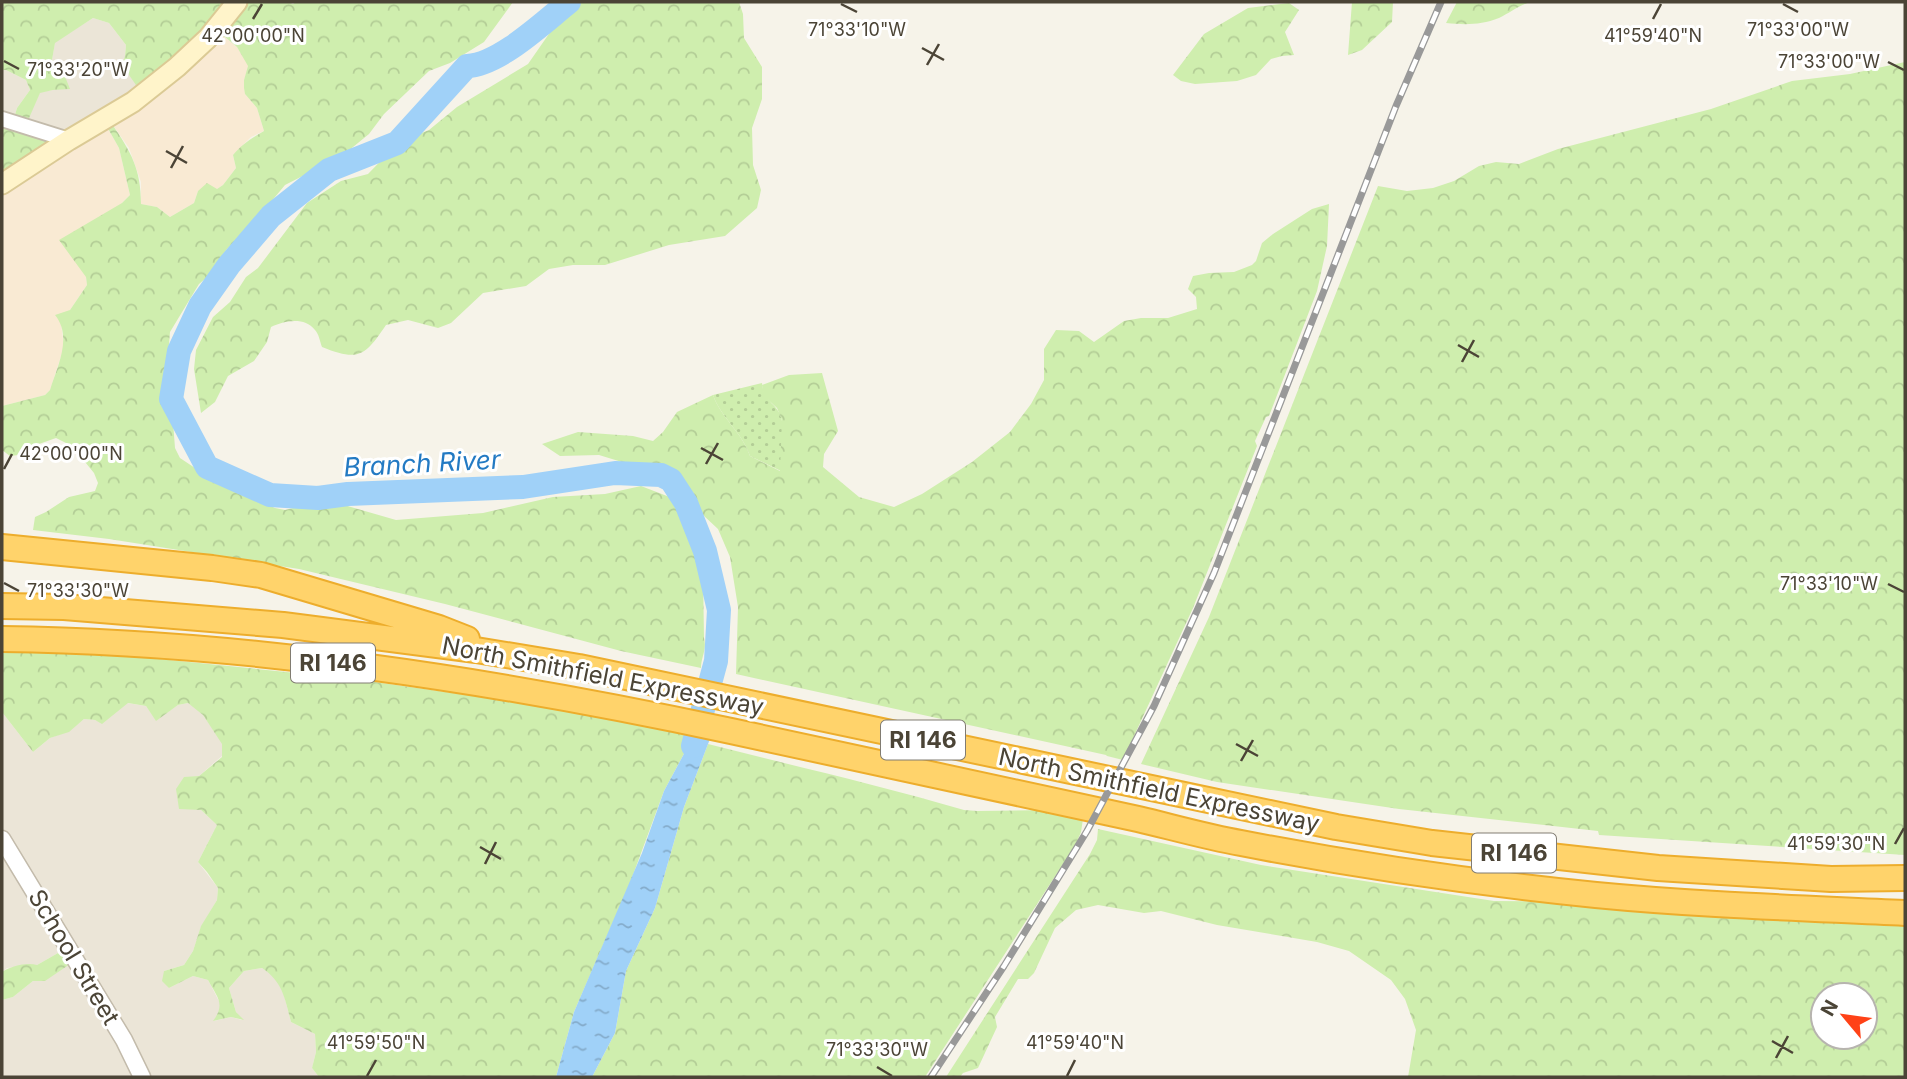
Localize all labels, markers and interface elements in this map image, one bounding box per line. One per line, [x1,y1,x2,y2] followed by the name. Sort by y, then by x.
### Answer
[808,19,906,40] text: 71°33'10"W
[1747,19,1849,40] text: 71°33'00"W
[201,25,305,46] text: 42°00'00"N
[1604,25,1702,46] text: 41°59'40"N
[1778,51,1880,72] text: 71°33'00"W
[27,59,129,80] text: 71°33'20"W
[19,443,123,464] text: 42°00'00"N
[343,443,502,483] water label: Branch River
[1780,573,1878,594] text: 71°33'10"W
[27,580,129,601] text: 71°33'30"W
[440,631,766,721] street label: North Smithfield Expressway
[291,643,375,682] road number: RI 146
[881,720,965,760] road number: RI 146
[996,742,1322,838] street label: North Smithfield Expressway
[1787,833,1885,854] text: 41°59'30"N
[1472,834,1556,873] road number: RI 146
[22,884,126,1030] street label: School Street
[1809,981,1879,1051] north arrow
[1816,996,1843,1020] text: N
[327,1032,425,1053] text: 41°59'50"N
[1026,1032,1124,1053] text: 41°59'40"N
[826,1039,928,1060] text: 71°33'30"W

